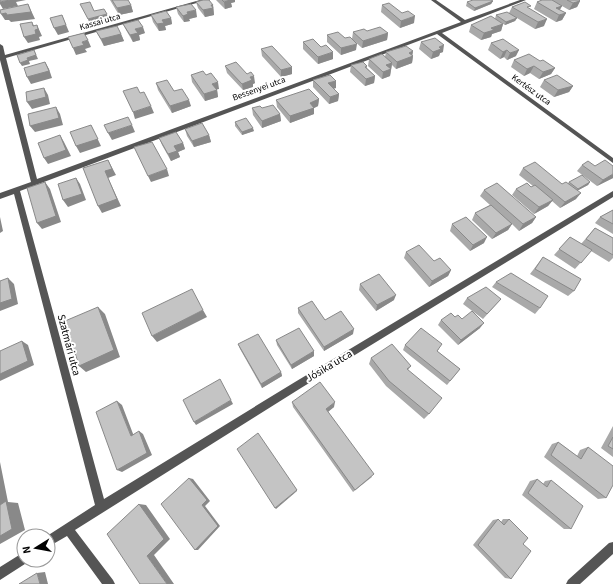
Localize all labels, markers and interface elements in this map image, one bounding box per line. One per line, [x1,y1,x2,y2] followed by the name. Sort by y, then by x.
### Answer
[78,10,122,34] street label: Kassai utca
[509,71,553,109] street label: Kertész utca
[231,73,287,105] street label: Bessenyei utca
[54,313,84,377] street label: Szatmári utca
[303,346,355,386] street label: Jósika utca
[16,528,56,568] north arrow
[19,545,35,555] text: N

